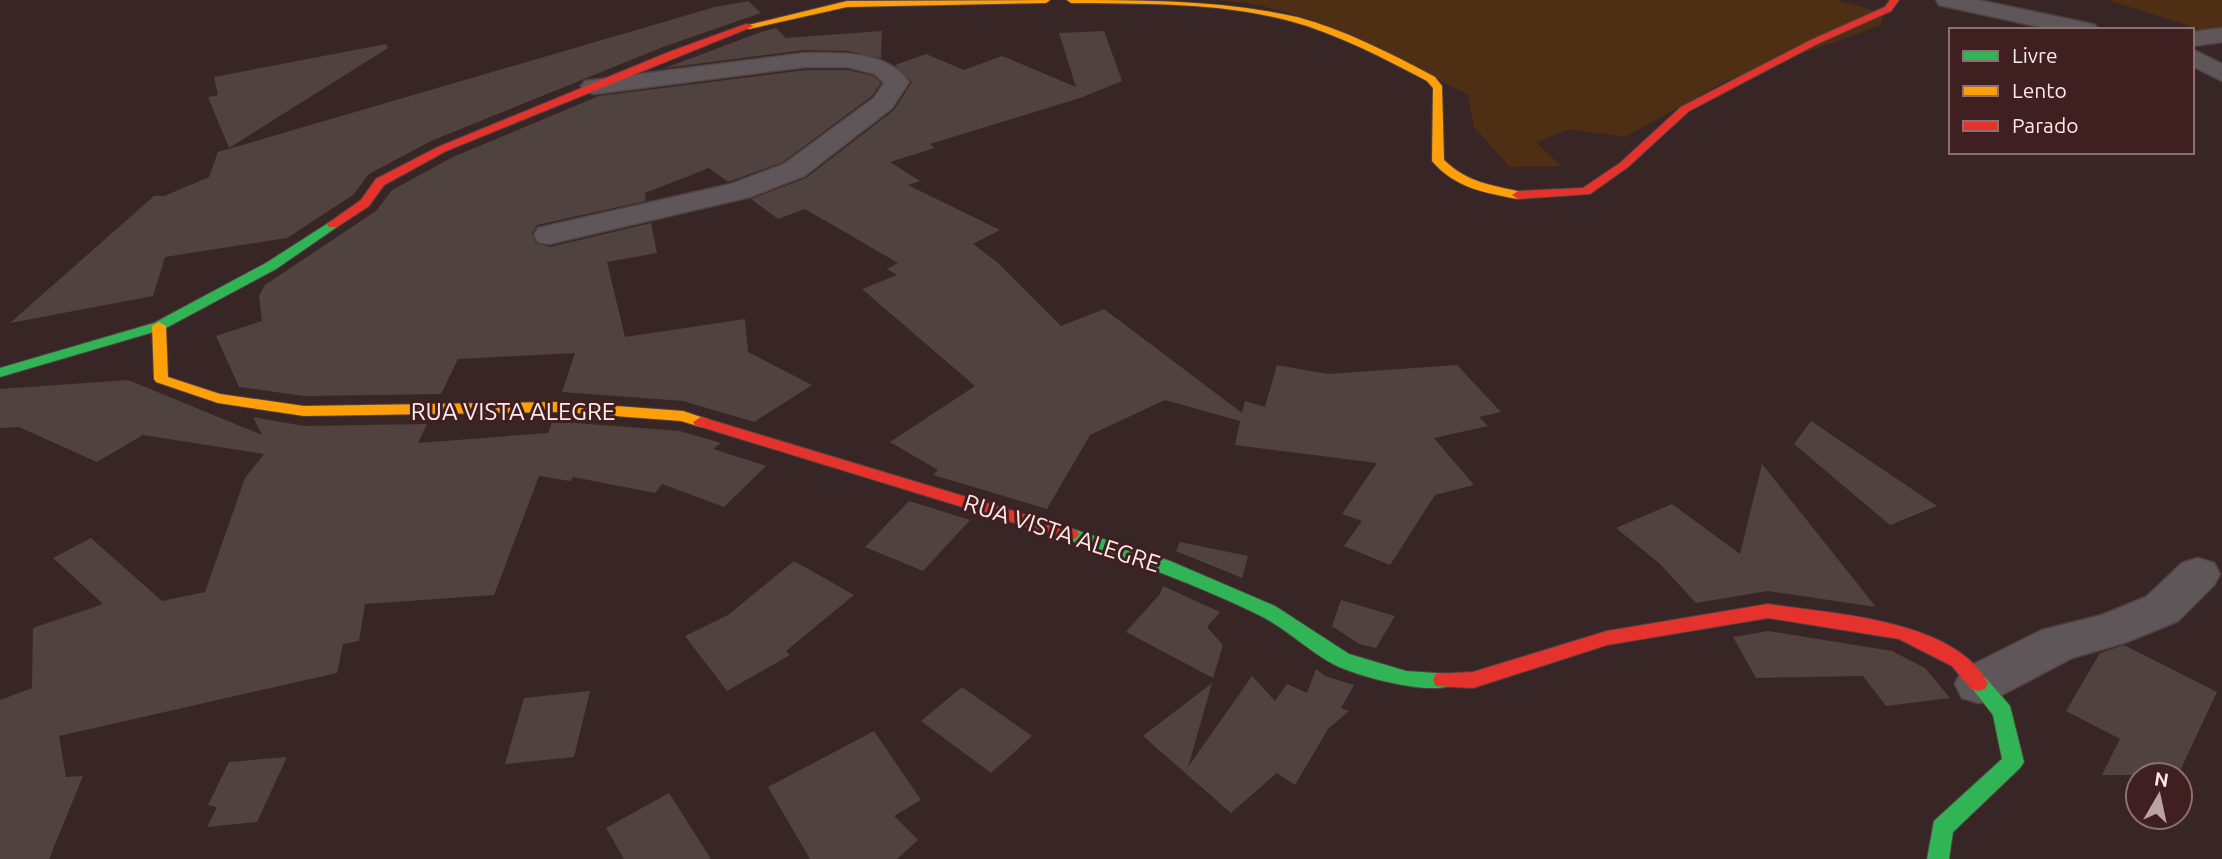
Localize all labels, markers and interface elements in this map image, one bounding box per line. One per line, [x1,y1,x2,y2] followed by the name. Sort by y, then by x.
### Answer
[1949,28,2194,154] legend
[2012,43,2058,67] text: Livre
[2012,78,2067,102] text: Lento
[2012,113,2078,137] text: Parado
[411,398,615,425] street label: RUA VISTA ALEGRE
[960,489,1164,577] street label: RUA VISTA ALEGRE
[2124,761,2194,831] north arrow
[2153,767,2170,791] text: N

